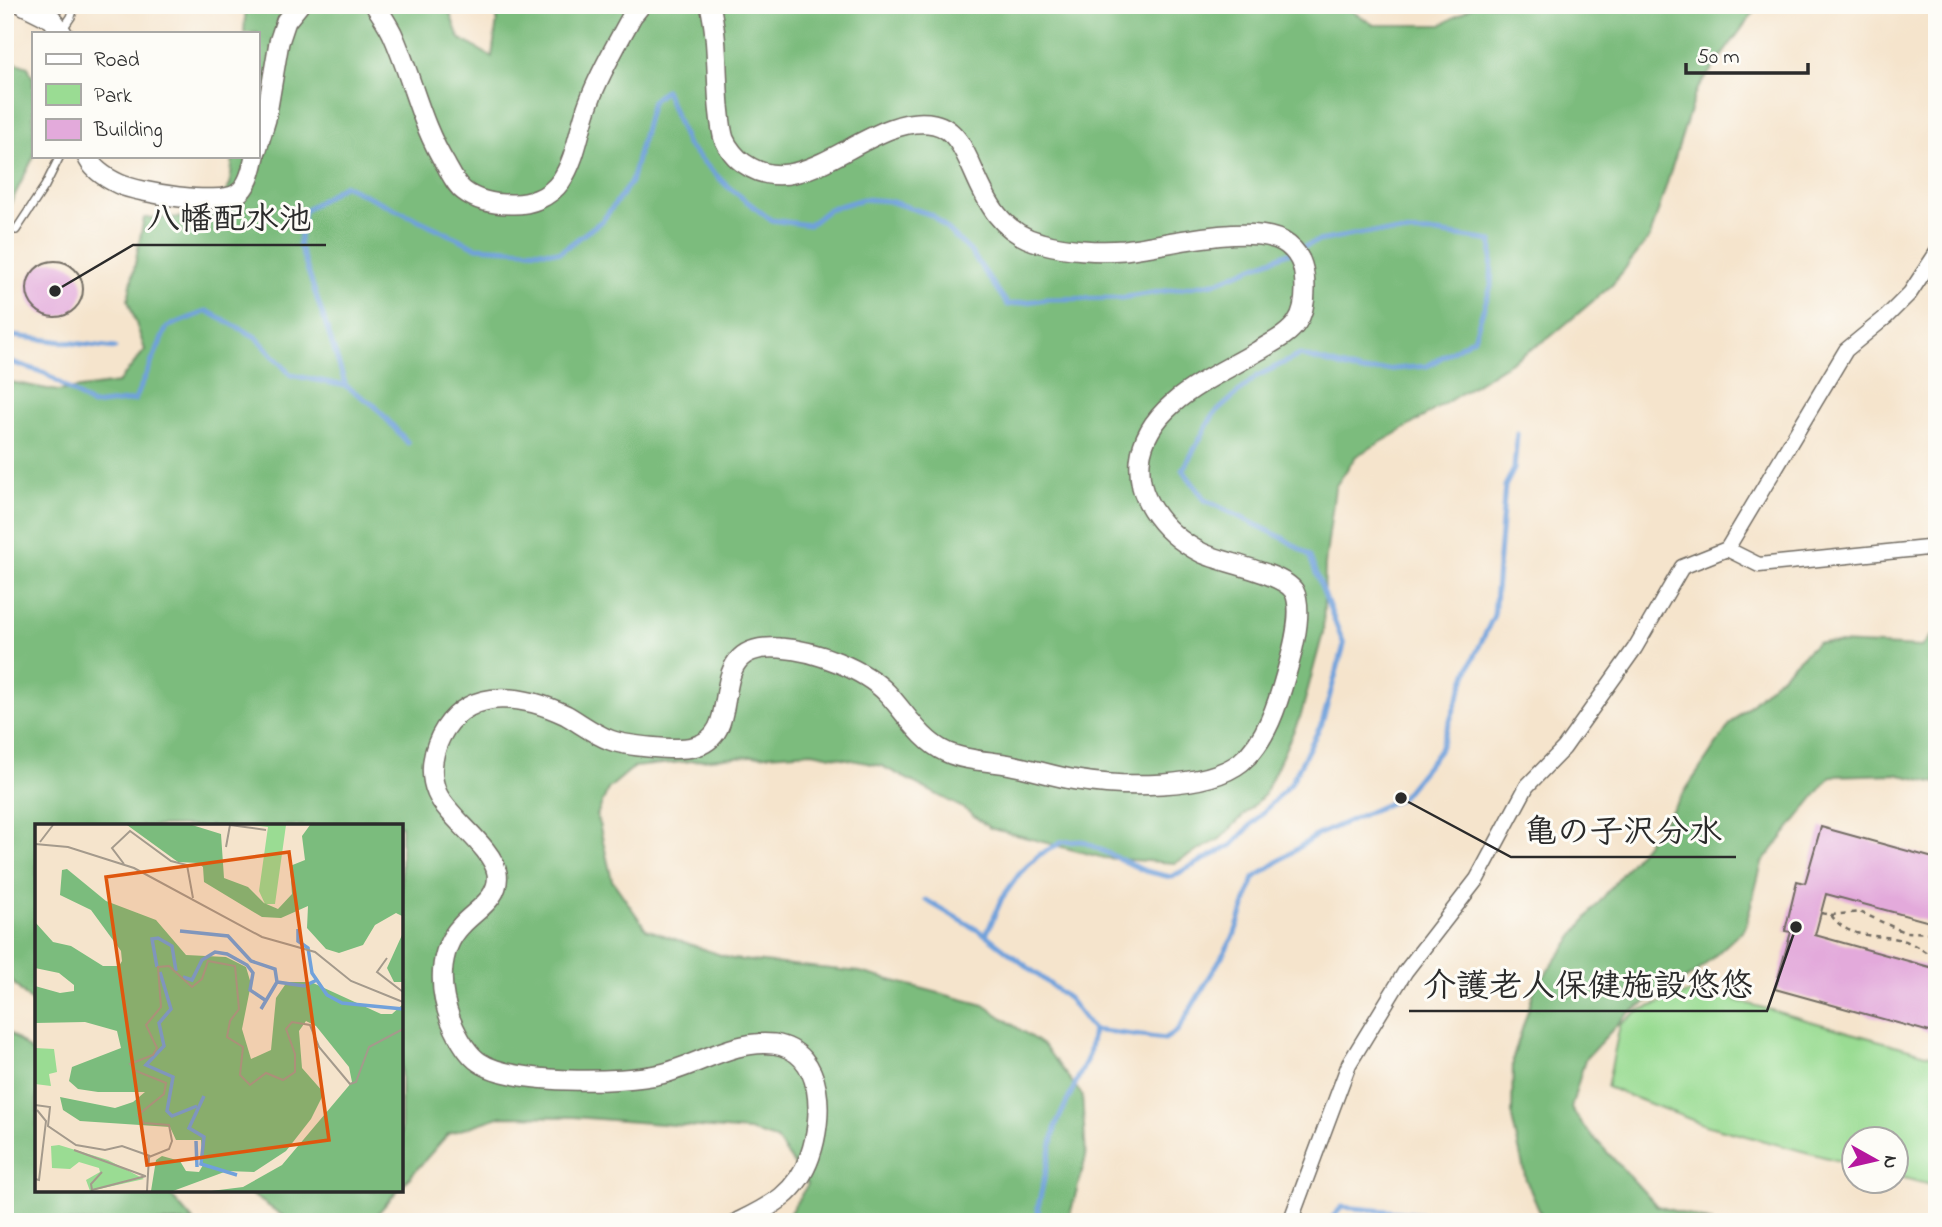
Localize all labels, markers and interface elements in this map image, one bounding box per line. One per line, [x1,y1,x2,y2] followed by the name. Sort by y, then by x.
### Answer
[32,32,259,158] legend
[1686,32,1809,76] scale bar
[1697,43,1740,73] text: 50 m
[94,46,140,76] text: Road
[94,82,133,112] text: Park
[93,116,163,148] text: Building
[133,191,326,245] callout: 八幡配水池
[147,197,312,245] text: 八幡配水池
[1511,803,1736,857] callout: 亀の子沢分水
[1524,810,1722,858] text: 亀の子沢分水
[35,824,402,1192] inset map
[1409,957,1767,1011] callout: 介護老人保健施設悠悠
[1423,964,1753,1012] text: 介護老人保健施設悠悠
[1840,1126,1910,1196] north arrow
[1875,1154,1904,1170] text: N

